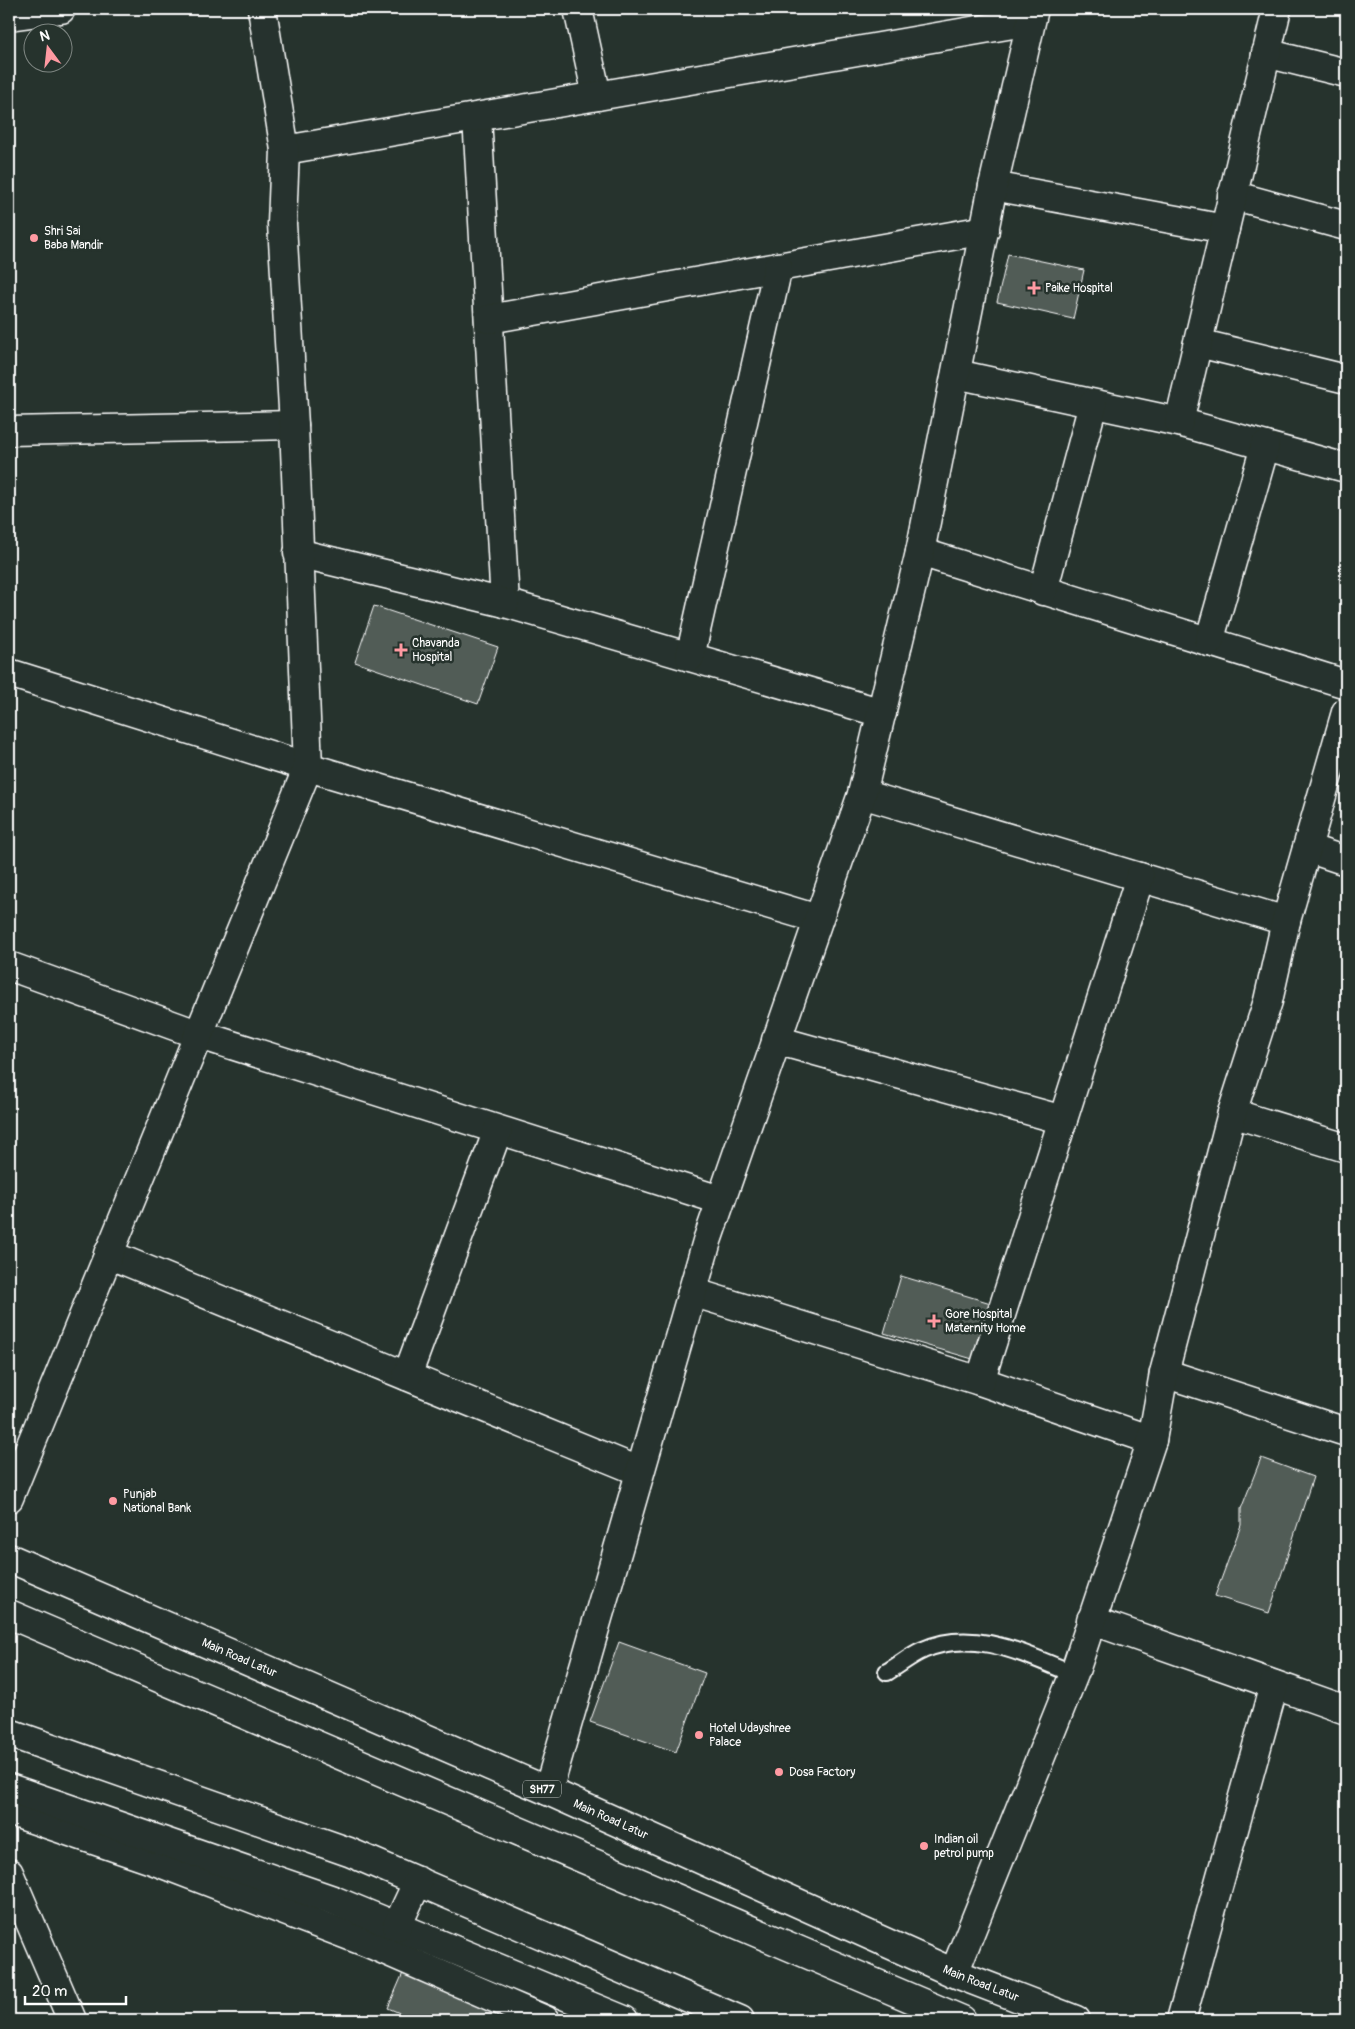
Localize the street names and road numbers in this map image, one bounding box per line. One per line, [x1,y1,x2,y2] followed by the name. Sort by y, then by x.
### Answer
[200,1635,280,1681] street label: Main Road Latur
[523,1780,561,1798] road number: SH77
[571,1796,651,1843] street label: Main Road Latur
[941,1962,1022,2005] street label: Main Road Latur

